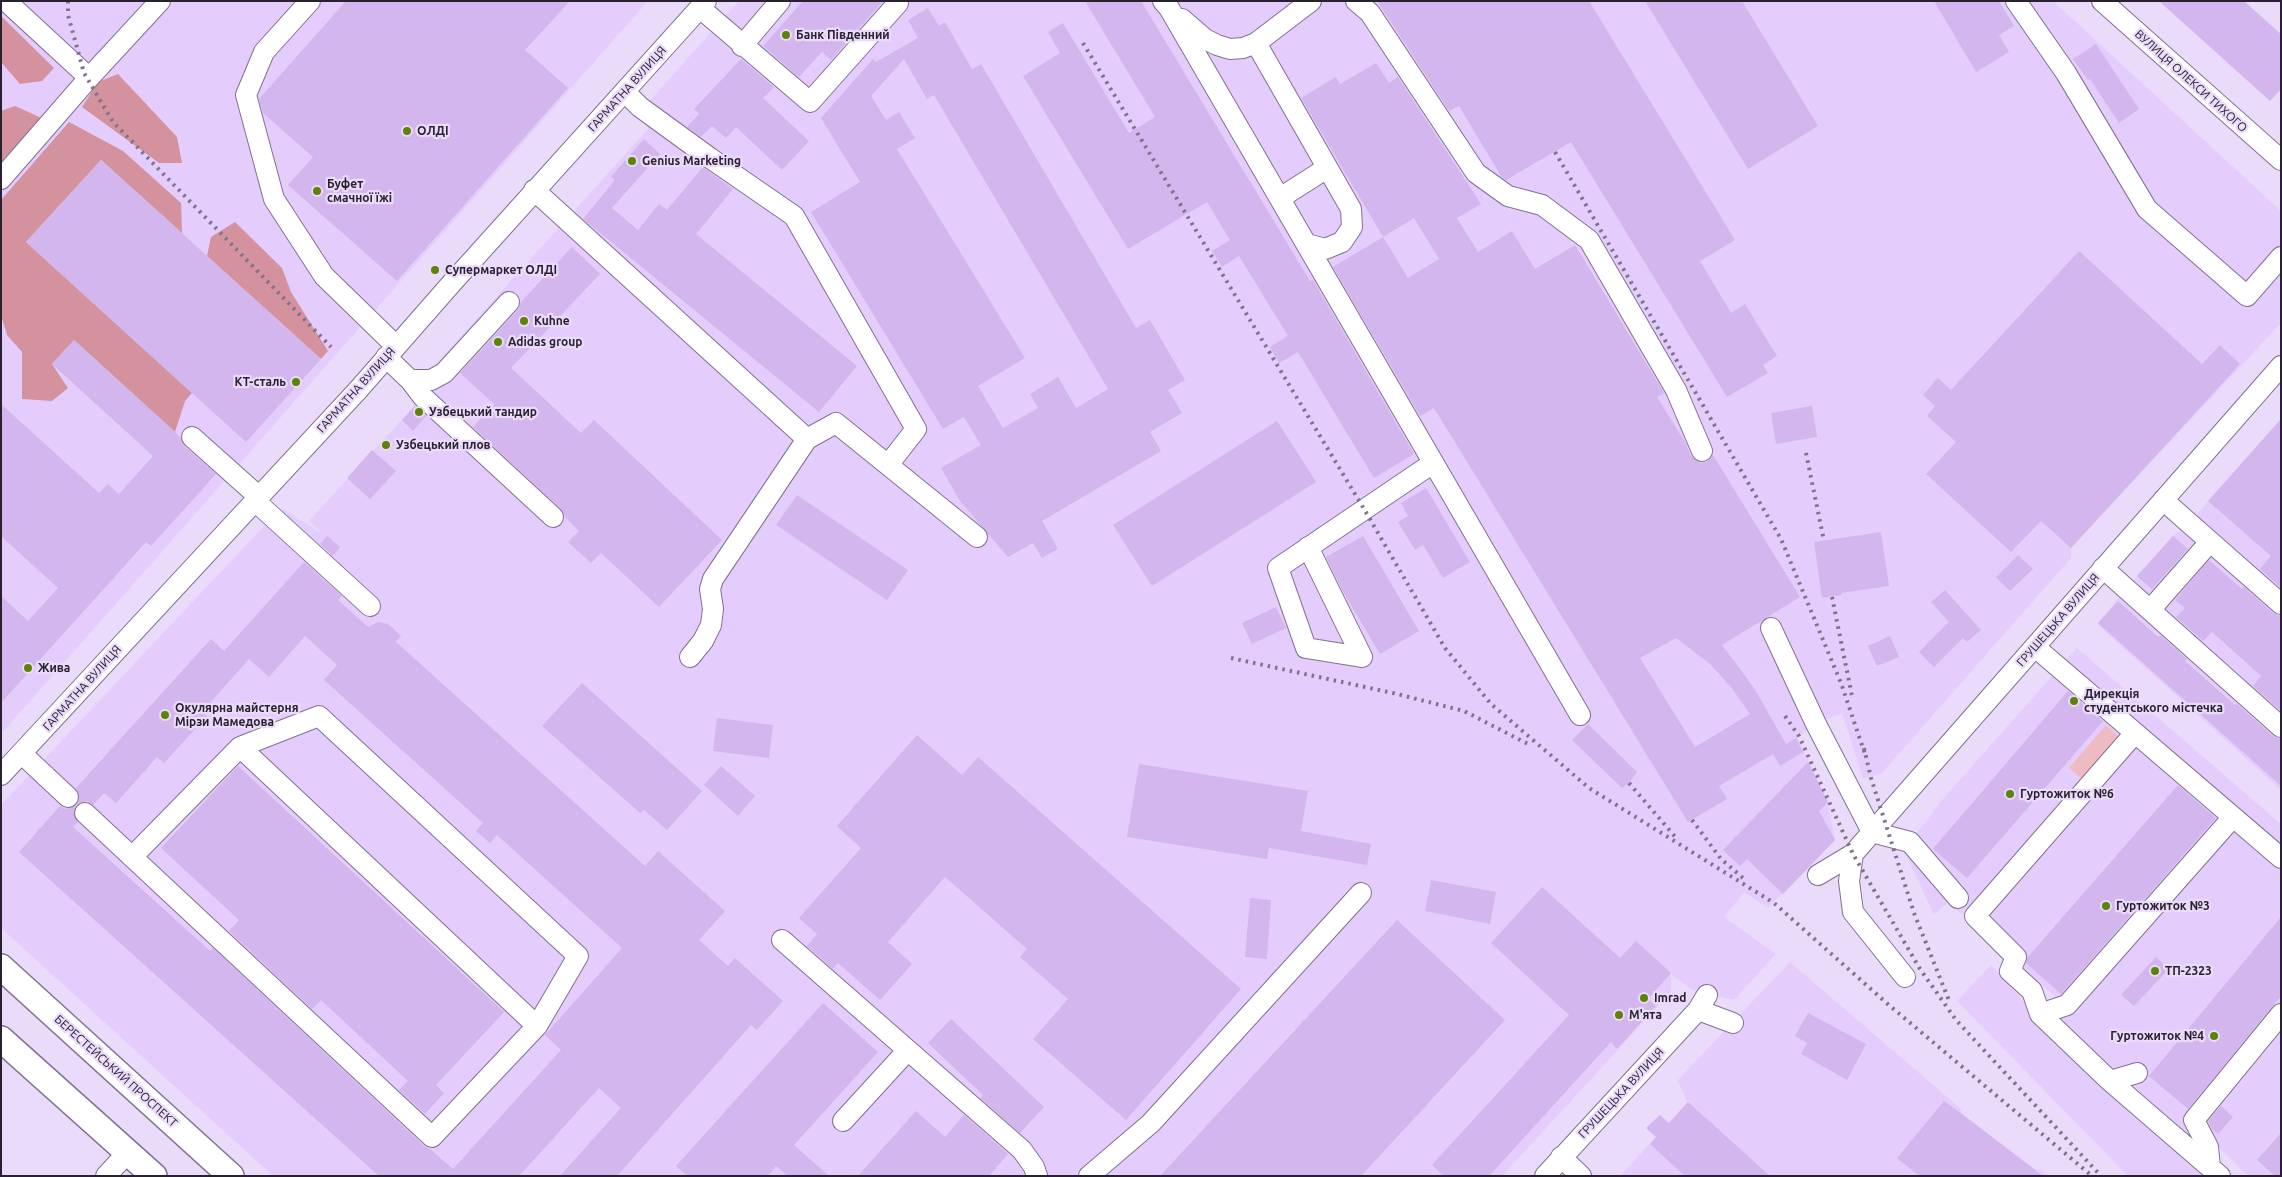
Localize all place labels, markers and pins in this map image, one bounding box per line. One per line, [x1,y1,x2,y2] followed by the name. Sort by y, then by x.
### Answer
[796,28,890,42] place label: Банк Південний
[780,29,792,41] marker: Банк Південний
[417,124,449,138] place label: ОЛДІ
[401,125,413,137] marker: ОЛДІ
[642,154,741,168] place label: Genius Marketing
[626,155,638,167] marker: Genius Marketing
[327,177,392,205] place label: Буфет смачної їжі
[311,185,323,197] marker: Буфет смачної їжі
[445,263,557,277] place label: Супермаркет ОЛДІ
[429,264,441,276] marker: Супермаркет ОЛДІ
[534,314,570,328] place label: Kuhne
[518,315,530,327] marker: Kuhne
[508,335,582,349] place label: Adidas group
[492,336,504,348] marker: Adidas group
[235,375,286,389] place label: КТ-сталь
[290,376,302,388] marker: КТ-сталь
[429,405,537,419] place label: Узбецький тандир
[413,406,425,418] marker: Узбецький тандир
[396,438,491,452] place label: Узбецький плов
[380,439,392,451] marker: Узбецький плов
[38,661,70,675] place label: Жива
[22,662,34,674] marker: Жива
[2084,687,2223,715] place label: Дирекція студентського містечка
[2068,695,2080,707] marker: Дирекція студентського містечка
[175,701,299,729] place label: Окулярна майстерня Мірзи Мамедова
[159,709,171,721] marker: Окулярна майстерня Мірзи Мамедова
[2020,787,2114,801] place label: Гуртожиток №6
[2004,788,2016,800] marker: Гуртожиток №6
[2116,899,2210,913] place label: Гуртожиток №3
[2100,900,2112,912] marker: Гуртожиток №3
[2165,964,2212,978] place label: ТП-2323
[2149,965,2161,977] marker: ТП-2323
[1654,991,1686,1005] place label: Imrad
[1638,992,1650,1004] marker: Imrad
[1629,1008,1662,1022] place label: М'ята
[1613,1009,1625,1021] marker: М'ята
[2110,1029,2204,1043] place label: Гуртожиток №4
[2208,1030,2220,1042] marker: Гуртожиток №4

